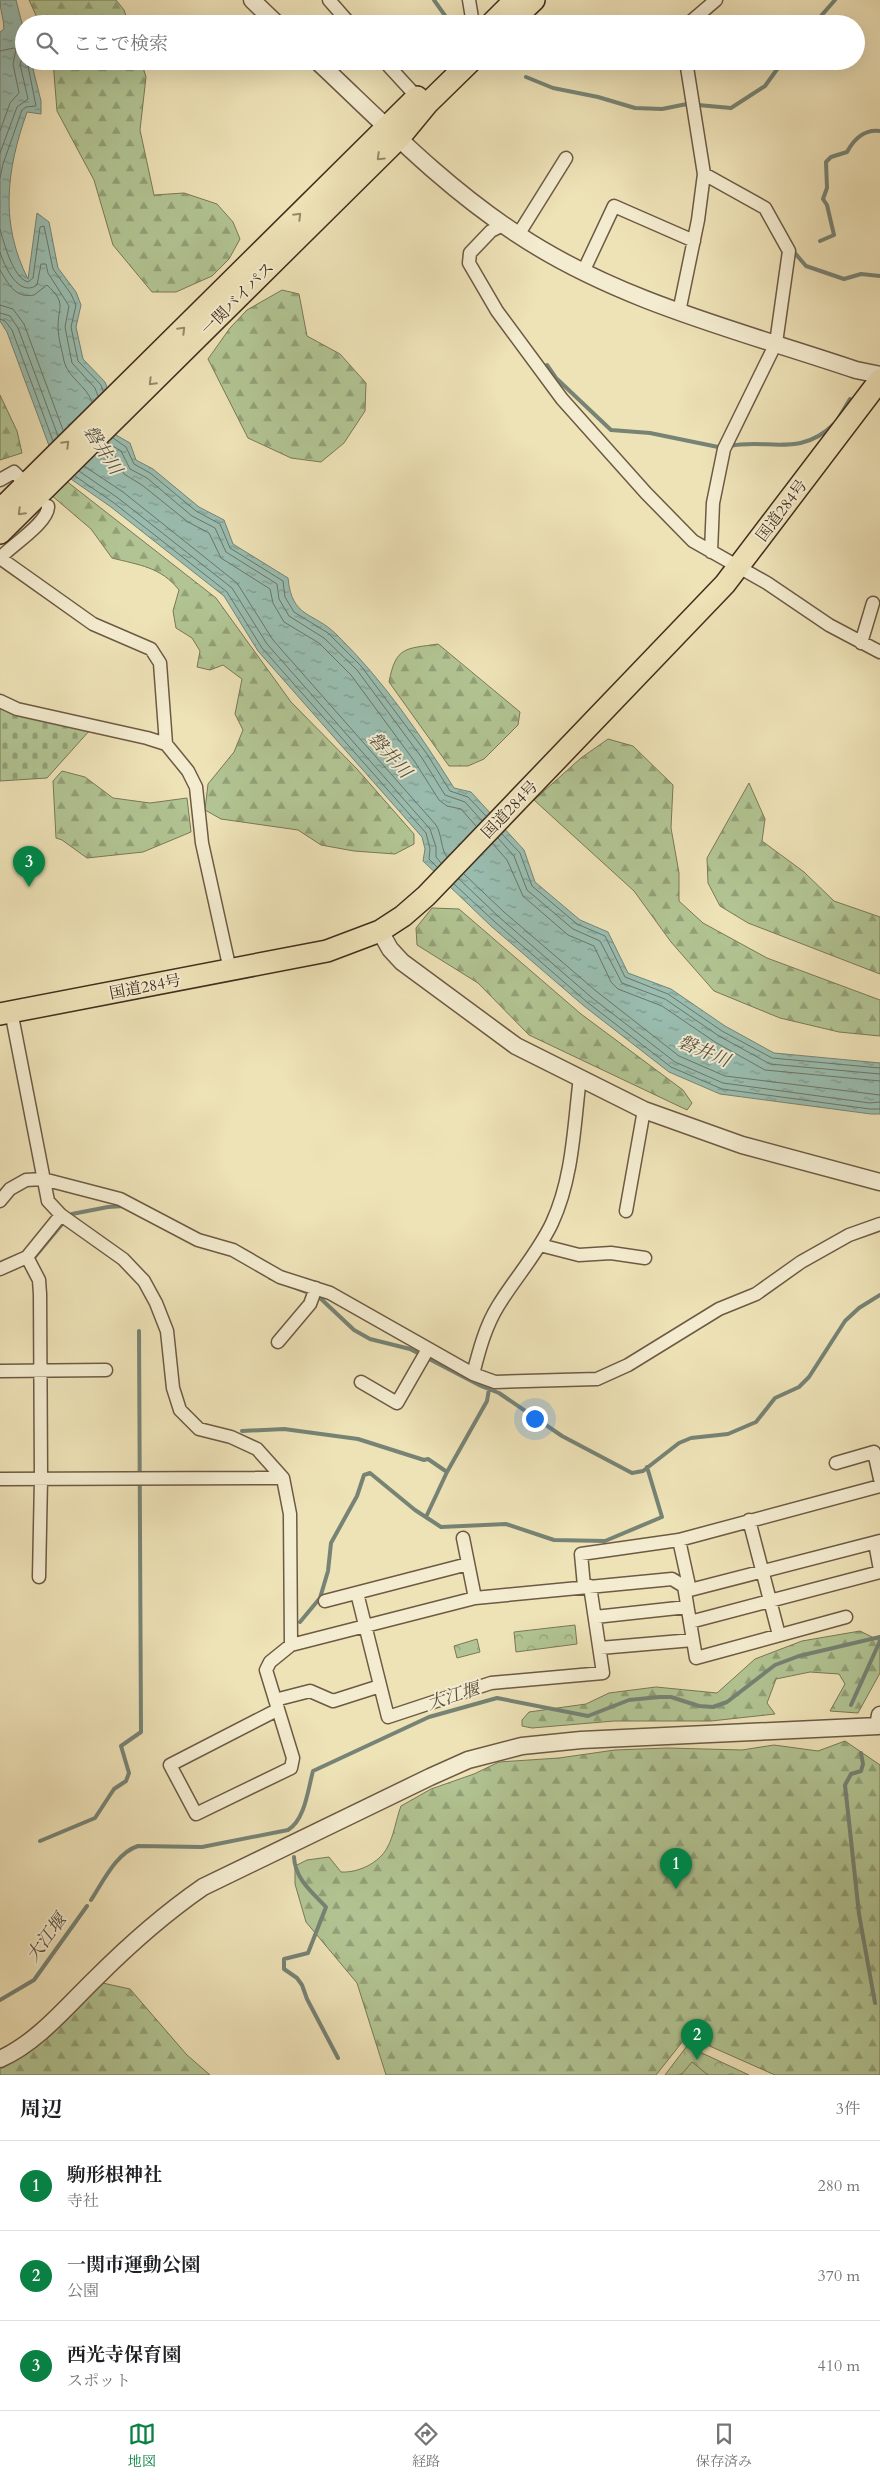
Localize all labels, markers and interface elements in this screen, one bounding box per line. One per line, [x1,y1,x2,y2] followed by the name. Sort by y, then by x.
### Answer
[15,15,865,70] search box
[33,29,61,57] icon: search
[73,31,168,57] text: ここで検索
[377,151,386,160] one-way arrow
[292,213,301,222] one-way arrow
[196,257,279,340] street label: 一関バイパス
[176,327,185,336] one-way arrow
[149,376,158,385] one-way arrow
[77,421,129,481] water label: 磐井川
[61,441,70,450] one-way arrow
[751,475,812,546] street label: 国道284号
[18,506,27,515] one-way arrow
[362,727,418,785] water label: 磐井川
[477,776,543,843] street label: 国道284号
[13,846,45,887] pin: 3
[107,969,183,1005] street label: 国道284号
[674,1029,735,1074] water label: 磐井川
[522,1406,548,1432] your location
[424,1676,485,1716] water label: 大江堰
[660,1848,692,1889] pin: 1
[20,1907,74,1967] water label: 大江堰
[681,2019,713,2060] pin: 2
[20,2095,62,2124] text: 周辺
[836,2098,860,2120] text: 3件
[67,2162,162,2188] text: 駒形根神社
[32,2175,40,2197] text: 1
[818,2175,860,2197] text: 280 m
[67,2190,99,2212] text: 寺社
[67,2252,200,2278] text: 一関市運動公園
[32,2265,40,2287] text: 2
[818,2265,860,2287] text: 370 m
[67,2280,99,2302] text: 公園
[67,2342,181,2368] text: 西光寺保育園
[32,2355,40,2377] text: 3
[818,2355,860,2377] text: 410 m
[67,2370,131,2392] text: スポット
[128,2420,156,2471] tab: 地図
[412,2420,440,2471] tab: 経路
[696,2420,752,2471] tab: 保存済み

